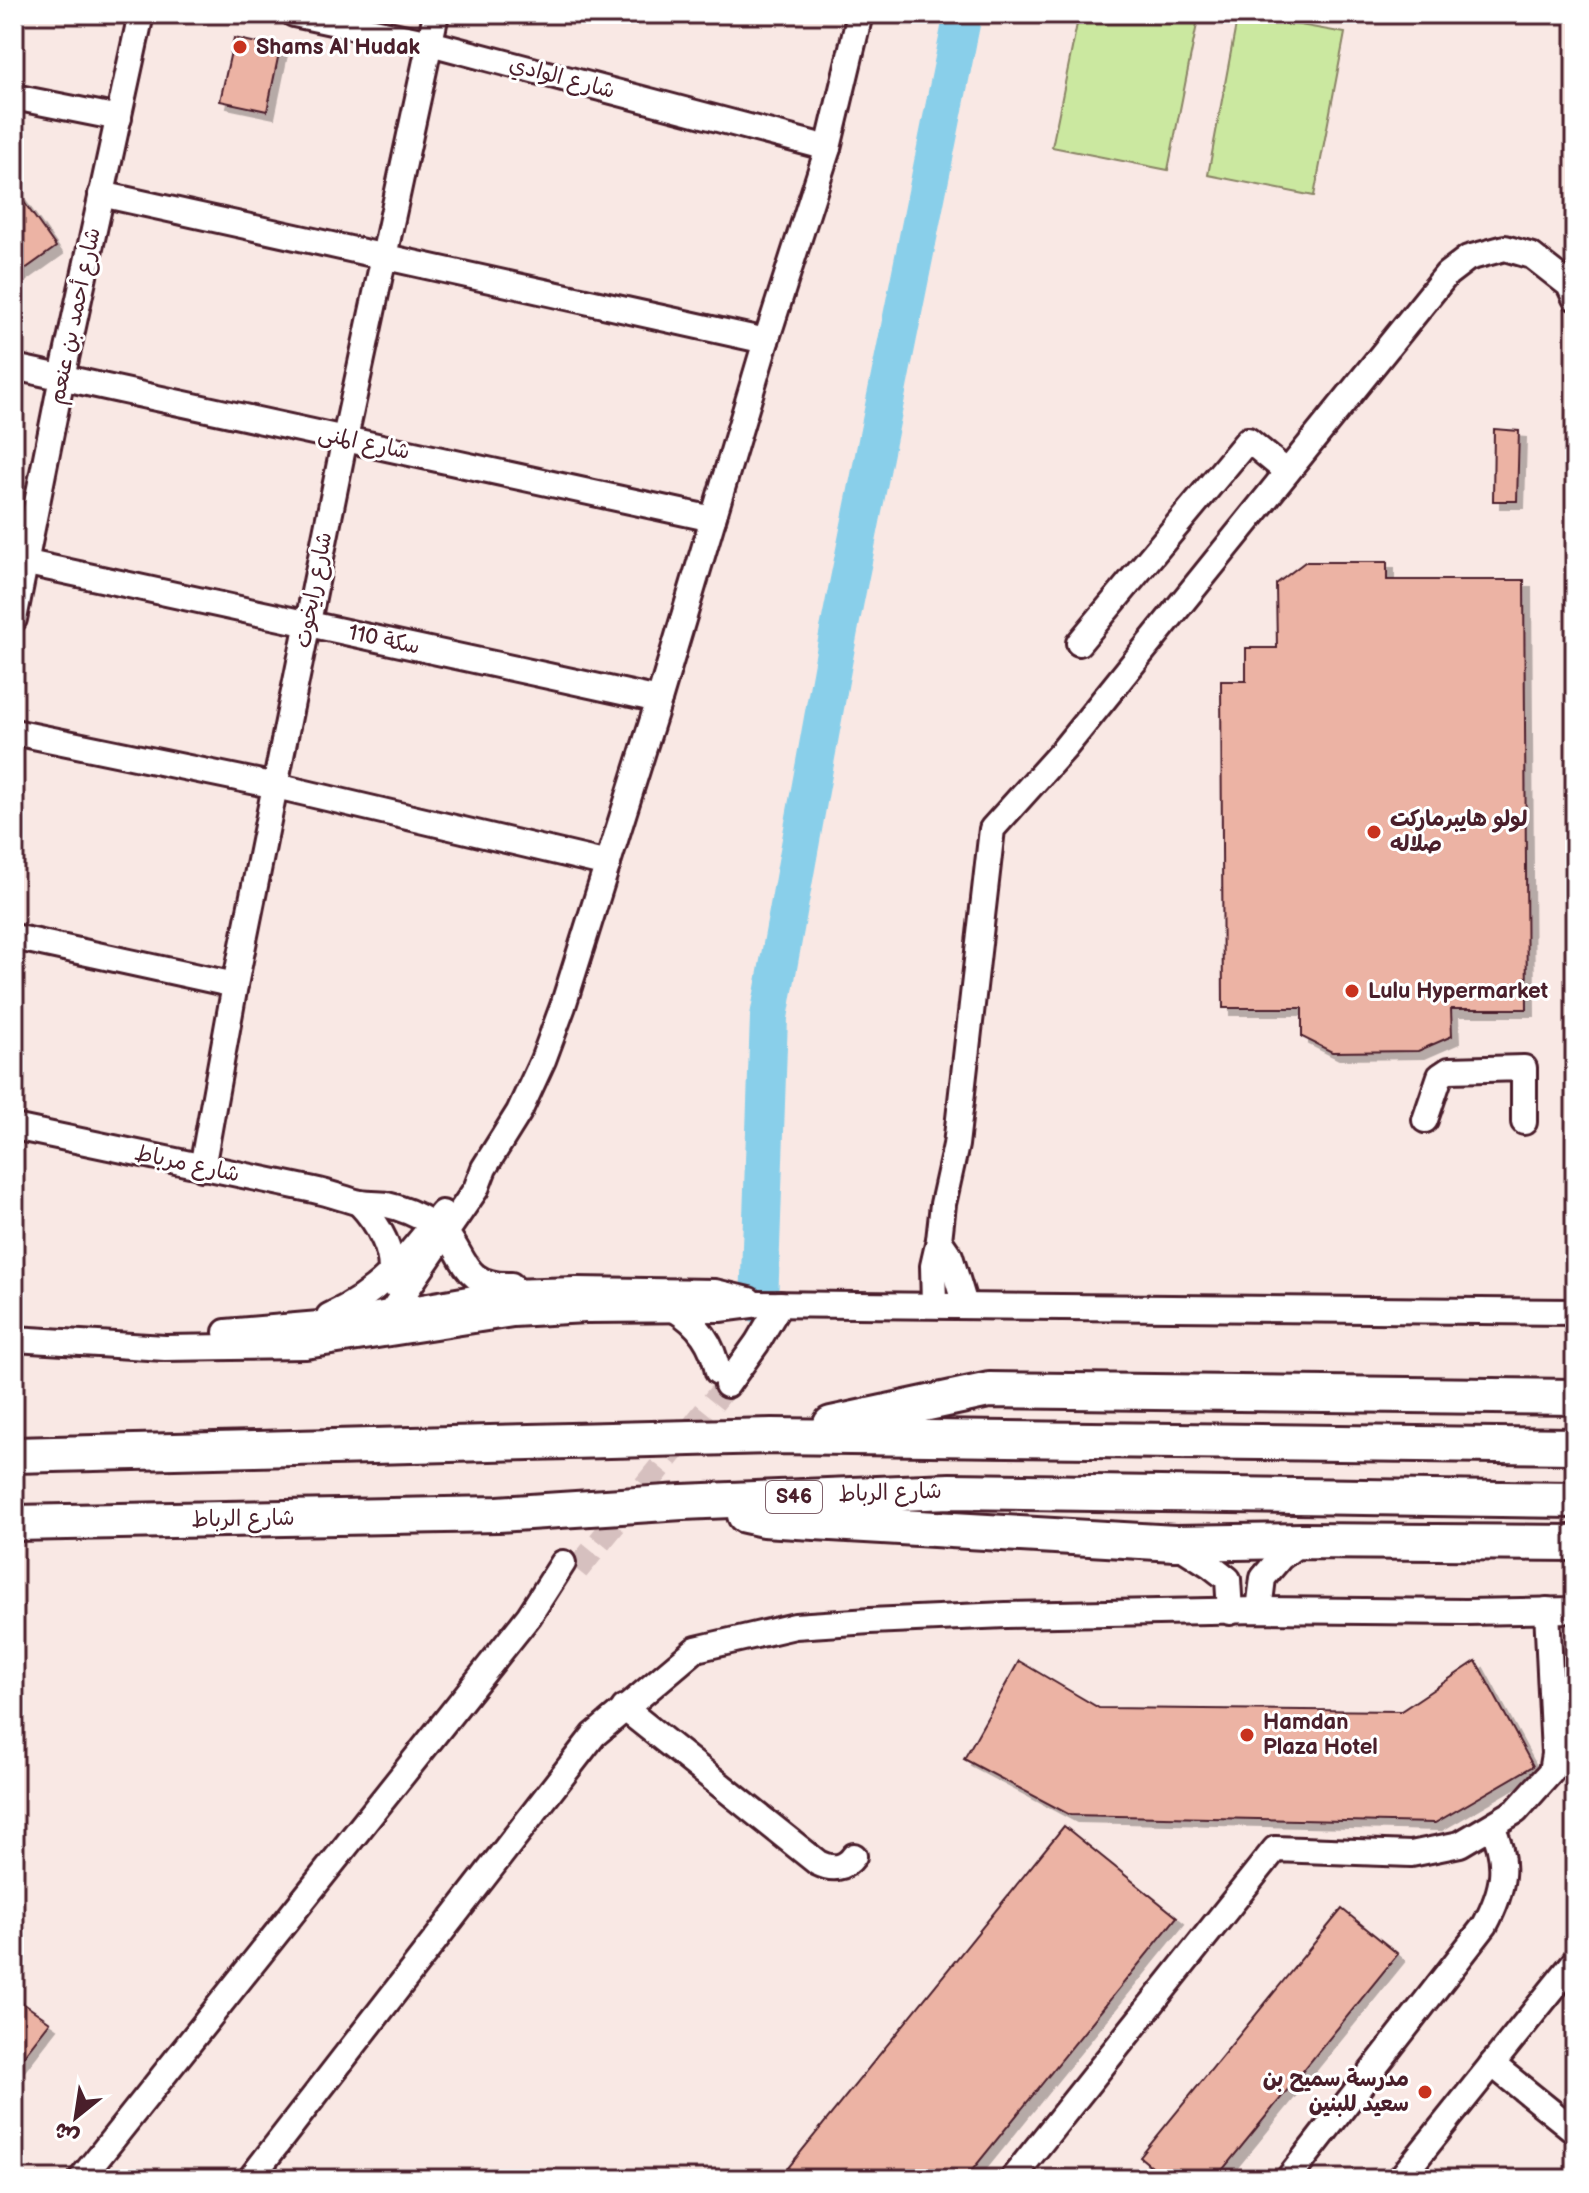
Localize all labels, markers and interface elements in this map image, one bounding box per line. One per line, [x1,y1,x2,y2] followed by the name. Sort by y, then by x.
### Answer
[256,34,421,61] place label: Shams Al Hudak
[231,38,249,56] marker: Shams Al Hudak
[506,51,618,107] street label: شارع الوادي
[42,225,109,407] street label: شارع أحمد بن عنعم
[316,420,412,467] street label: شارع المنى
[290,530,339,650] street label: شارع رايخوت
[346,619,422,661] street label: سكة 110
[1390,806,1527,858] place label: لولو هايبرماركت صلاله
[1365,823,1383,841] marker: لولو هايبرماركت صلاله
[1368,978,1549,1005] place label: Lulu Hypermarket
[1343,982,1361,1000] marker: Lulu Hypermarket
[132,1140,242,1189] street label: شارع مرباط
[838,1478,942,1509] street label: شارع الرباط
[766,1481,822,1513] road number: S46
[191,1505,295,1534] street label: شارع الرباط
[1263,1709,1378,1761] place label: Hamdan Plaza Hotel
[1238,1726,1256,1744] marker: Hamdan Plaza Hotel
[1263,2066,1409,2118] place label: مدرسة سميح بن سعيد للبنين
[36,2077,116,2157] north arrow
[1416,2083,1434,2101] marker: مدرسة سميح بن سعيد للبنين
[50,2115,84,2151] text: ش

